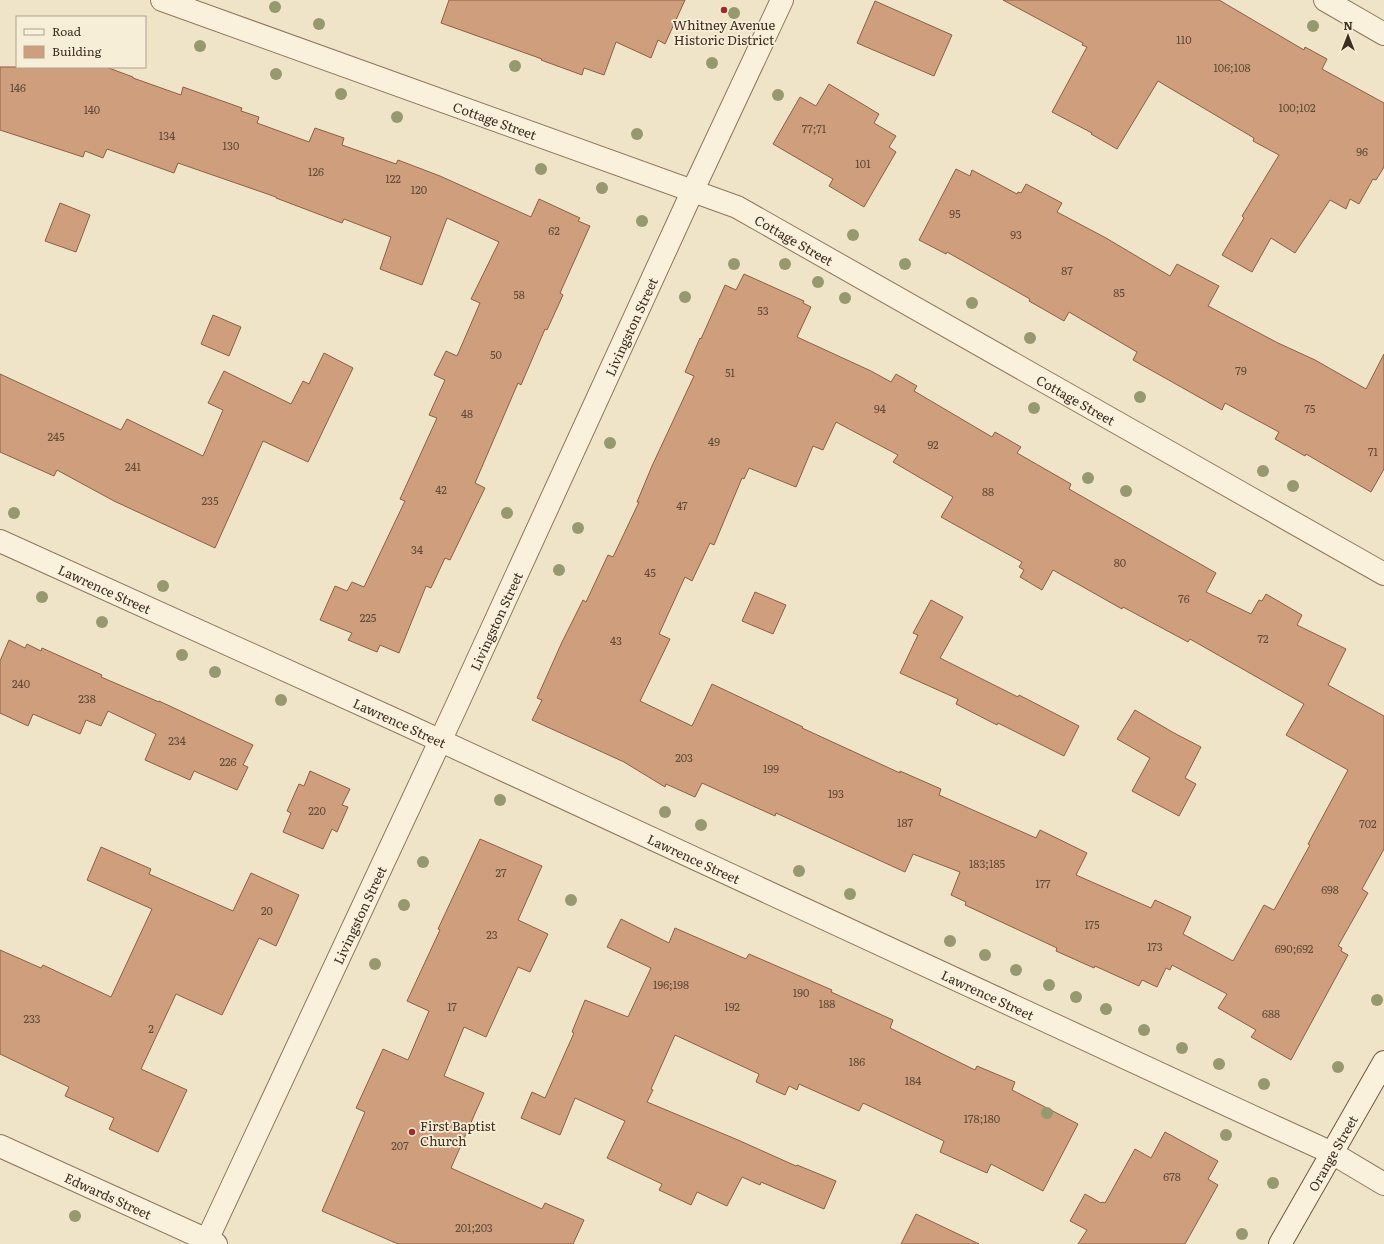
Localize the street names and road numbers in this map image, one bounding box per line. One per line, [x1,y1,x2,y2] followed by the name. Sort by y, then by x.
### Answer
[451,96,540,144] street label: Cottage Street
[752,210,838,270] street label: Cottage Street
[600,273,662,379] street label: Livingston Street
[1033,369,1120,430] street label: Cottage Street
[55,559,155,618] street label: Lawrence Street
[465,568,527,673] street label: Livingston Street
[350,693,450,752] street label: Lawrence Street
[645,828,744,888] street label: Lawrence Street
[328,862,390,967] street label: Livingston Street
[939,964,1038,1024] street label: Lawrence Street
[1303,1111,1362,1195] street label: Orange Street
[62,1167,156,1223] street label: Edwards Street

